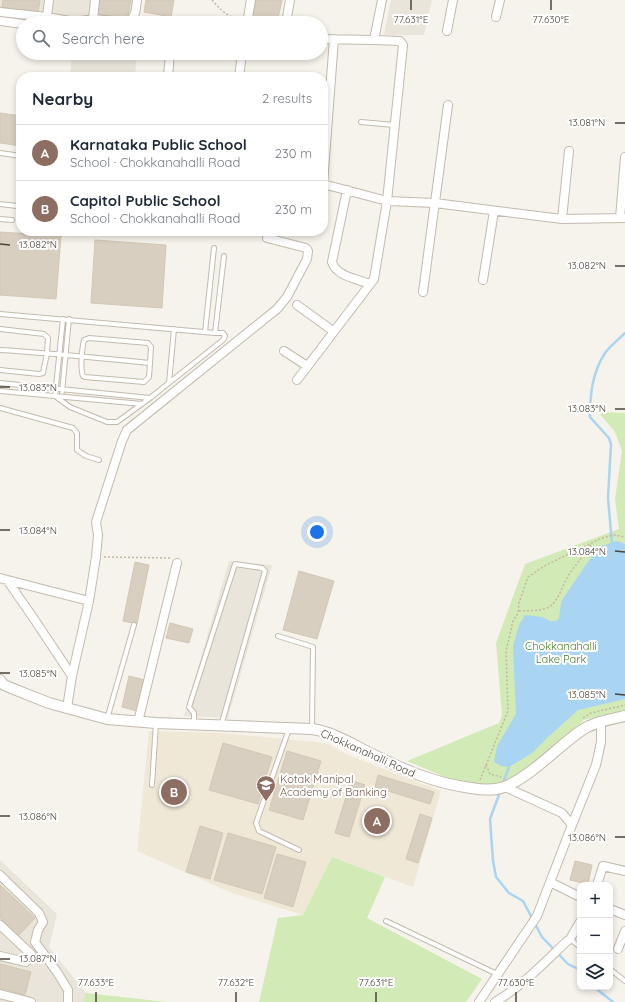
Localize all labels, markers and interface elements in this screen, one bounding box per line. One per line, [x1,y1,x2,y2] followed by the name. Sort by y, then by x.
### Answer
[394,13,429,26] text: 77.631°E
[532,13,570,26] text: 77.630°E
[16,16,328,60] search box
[30,27,52,49] icon: search
[62,29,145,48] text: Search here
[32,88,93,109] text: Nearby
[262,90,312,106] text: 2 results
[569,116,605,129] text: 13.081°N
[70,135,247,154] text: Karnataka Public School
[41,145,49,161] text: A
[275,145,312,161] text: 230 m
[70,154,240,170] text: School · Chokkanahalli Road
[70,191,221,210] text: Capitol Public School
[41,201,49,217] text: B
[275,201,312,217] text: 230 m
[70,210,240,226] text: School · Chokkanahalli Road
[19,238,57,251] text: 13.082°N
[568,259,606,272] text: 13.082°N
[19,381,57,394] text: 13.083°N
[568,402,606,415] text: 13.083°N
[307,522,327,542] your location
[19,524,57,537] text: 13.084°N
[568,545,606,558] text: 13.084°N
[525,639,597,666] park label: Chokkanahalli Lake Park
[19,667,57,680] text: 13.085°N
[568,688,606,701] text: 13.085°N
[319,726,417,780] street label: Chokkanahalli Road
[280,772,387,799] place label: Kotak Manipal Academy of Banking
[255,774,277,802] school or university icon: Kotak Manipal Academy of Banking
[161,777,187,807] pin: B
[364,806,390,836] pin: A
[19,810,57,823] text: 13.086°N
[568,831,606,844] text: 13.086°N
[577,882,613,990] map controls
[577,882,613,918] button: +
[577,918,613,954] button: −
[19,952,57,965] text: 13.087°N
[577,954,613,990] button: layers
[78,976,114,989] text: 77.633°E
[218,976,255,989] text: 77.632°E
[359,976,394,989] text: 77.631°E
[497,976,535,989] text: 77.630°E

